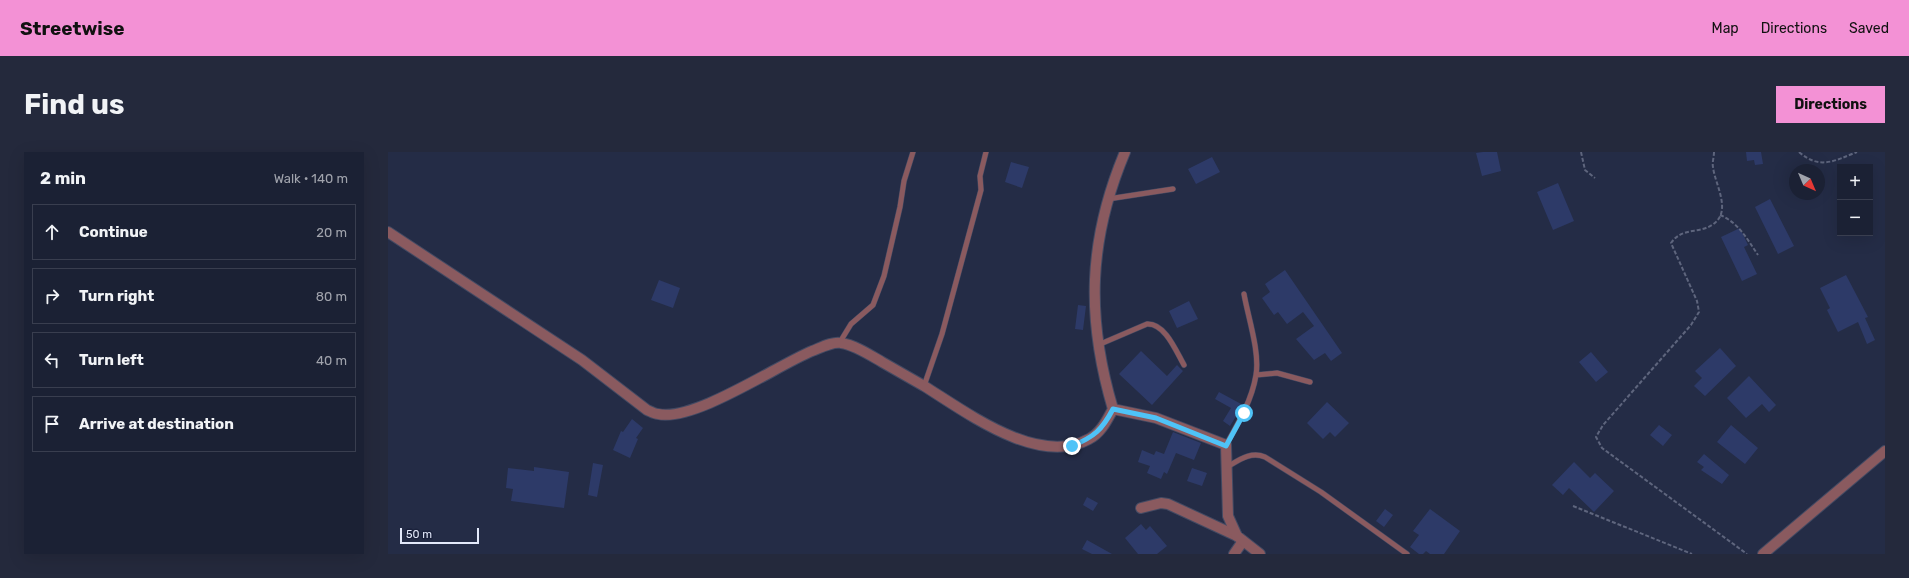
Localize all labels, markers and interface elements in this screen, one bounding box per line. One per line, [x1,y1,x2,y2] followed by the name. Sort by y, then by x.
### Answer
[20,17,125,40] text: Streetwise
[1712,20,1739,37] text: Map
[1761,20,1827,37] text: Directions
[1849,20,1889,37] text: Saved
[1776,86,1885,123] button: Directions
[24,88,124,121] text: Find us
[1789,164,1825,200] north arrow
[1837,164,1873,236] map controls
[1837,164,1873,200] button: +
[40,168,86,188] text: 2 min
[274,171,348,186] text: Walk · 140 m
[1837,200,1873,236] button: −
[41,221,63,243] icon: ahead
[79,223,148,241] text: Continue
[316,225,347,240] text: 20 m
[41,285,63,307] icon: right
[79,287,154,305] text: Turn right
[316,289,347,304] text: 80 m
[41,349,63,371] icon: left
[79,351,144,369] text: Turn left
[316,353,347,368] text: 40 m
[1235,404,1253,422] route start
[41,413,63,435] icon: arrive
[79,415,234,433] text: Arrive at destination
[1063,437,1081,455] route end
[400,526,479,545] scale bar
[406,528,432,541] text: 50 m

